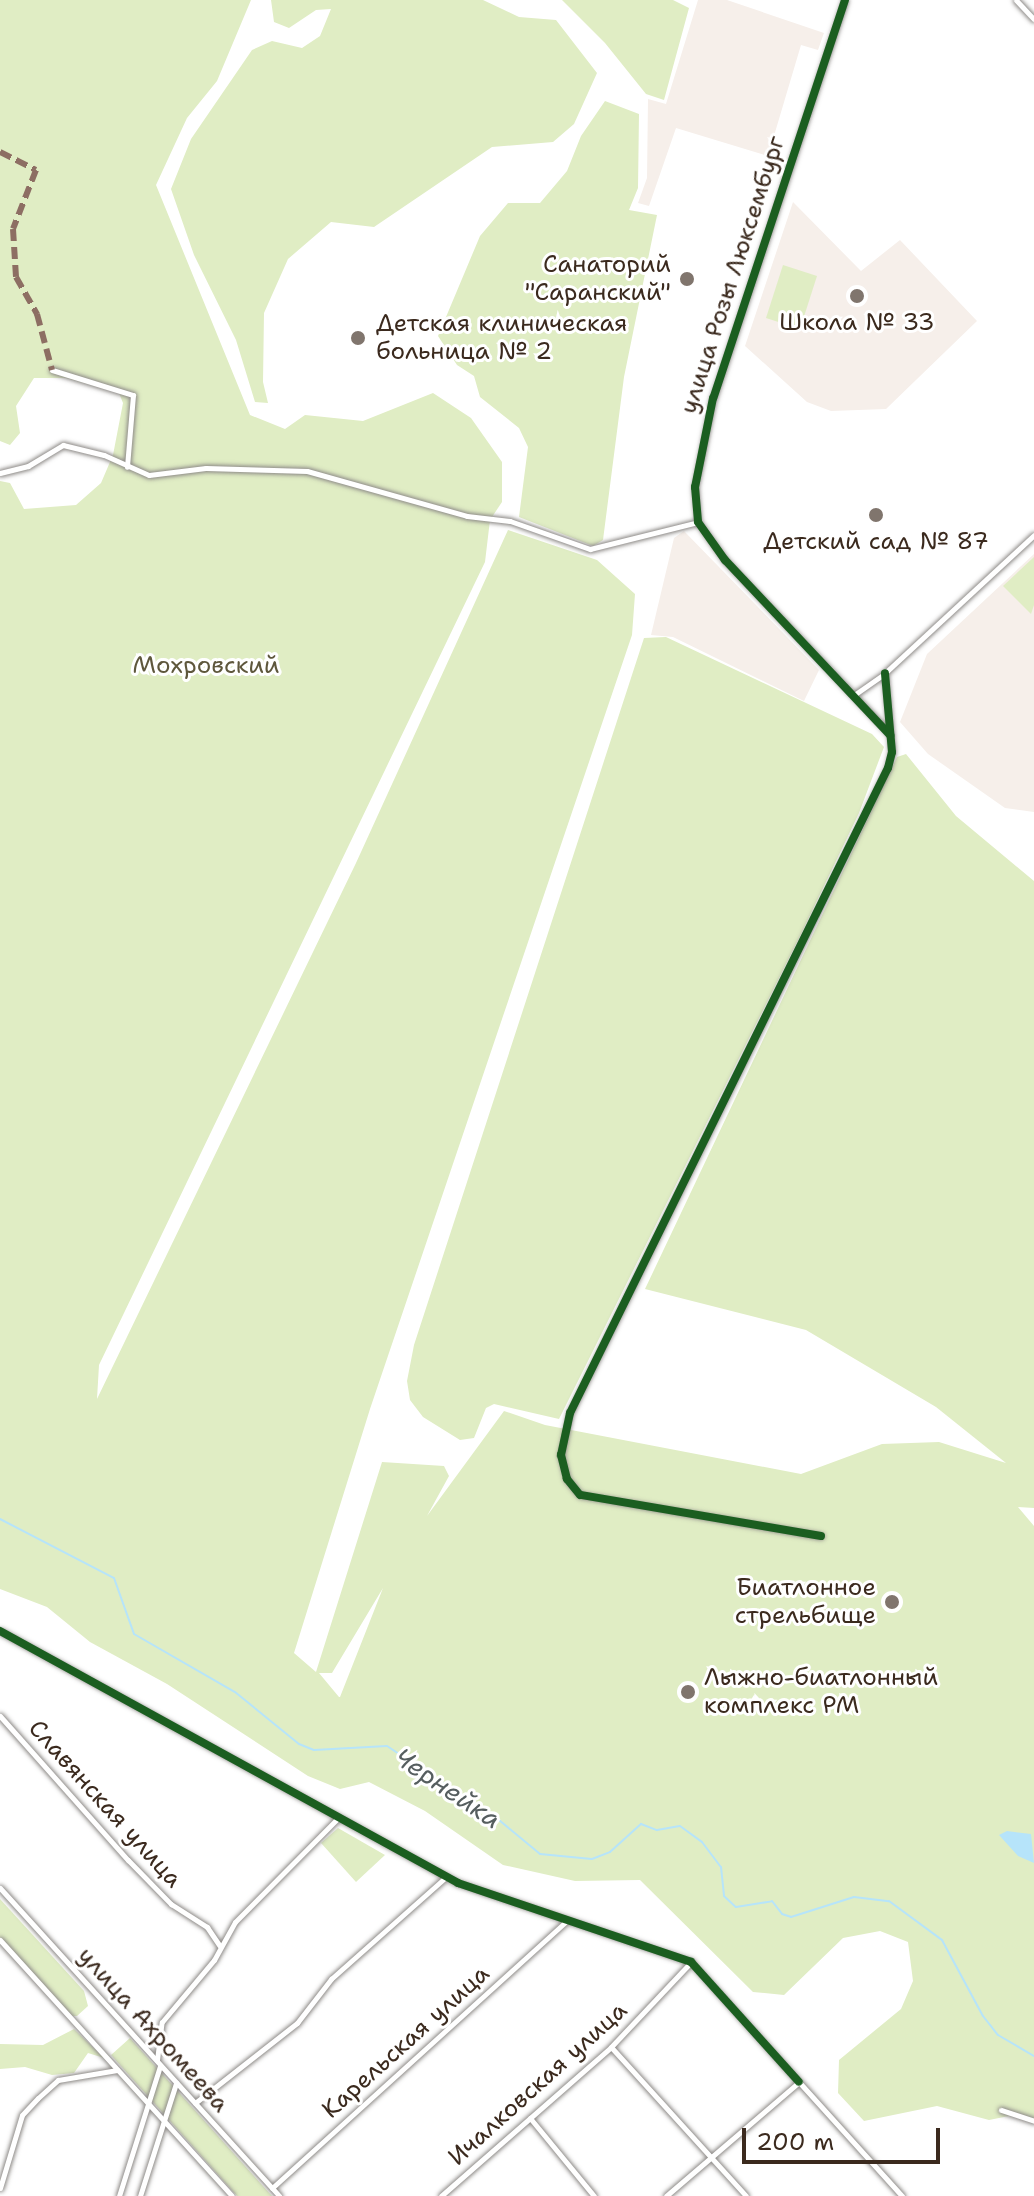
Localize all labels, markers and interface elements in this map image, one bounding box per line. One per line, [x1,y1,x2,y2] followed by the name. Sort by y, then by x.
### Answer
[674,133,792,417] street label: улица Розы Люксембург
[525,251,671,307] place label: Санаторий "Саранский"
[678,270,696,288] marker: Санаторий "Саранский"
[848,287,866,305] marker: Школа № 33
[779,309,935,337] place label: Школа № 33
[376,310,628,366] place label: Детская клиническая больница № 2
[347,327,369,349] marker: Детская клиническая больница № 2
[867,506,885,524] marker: Детский сад № 87
[763,528,989,556] place label: Детский сад № 87
[133,652,279,680] park label: Мохровский
[735,1574,876,1630] place label: Биатлонное стрельбище
[883,1593,901,1611] marker: Биатлонное стрельбище
[704,1664,938,1720] place label: Лыжно-биатлонный комплекс РМ
[679,1683,697,1701] marker: Лыжно-биатлонный комплекс РМ
[22,1714,188,1894] street label: Славянская улица
[389,1741,507,1835] water label: Чернейка
[71,1942,235,2118] street label: улица Ахромеева
[316,1959,496,2125] street label: Карельская улица
[443,1996,633,2172] street label: Ичалковская улица
[746,2112,944,2162] scale bar
[756,2126,834,2158] text: 200 m

